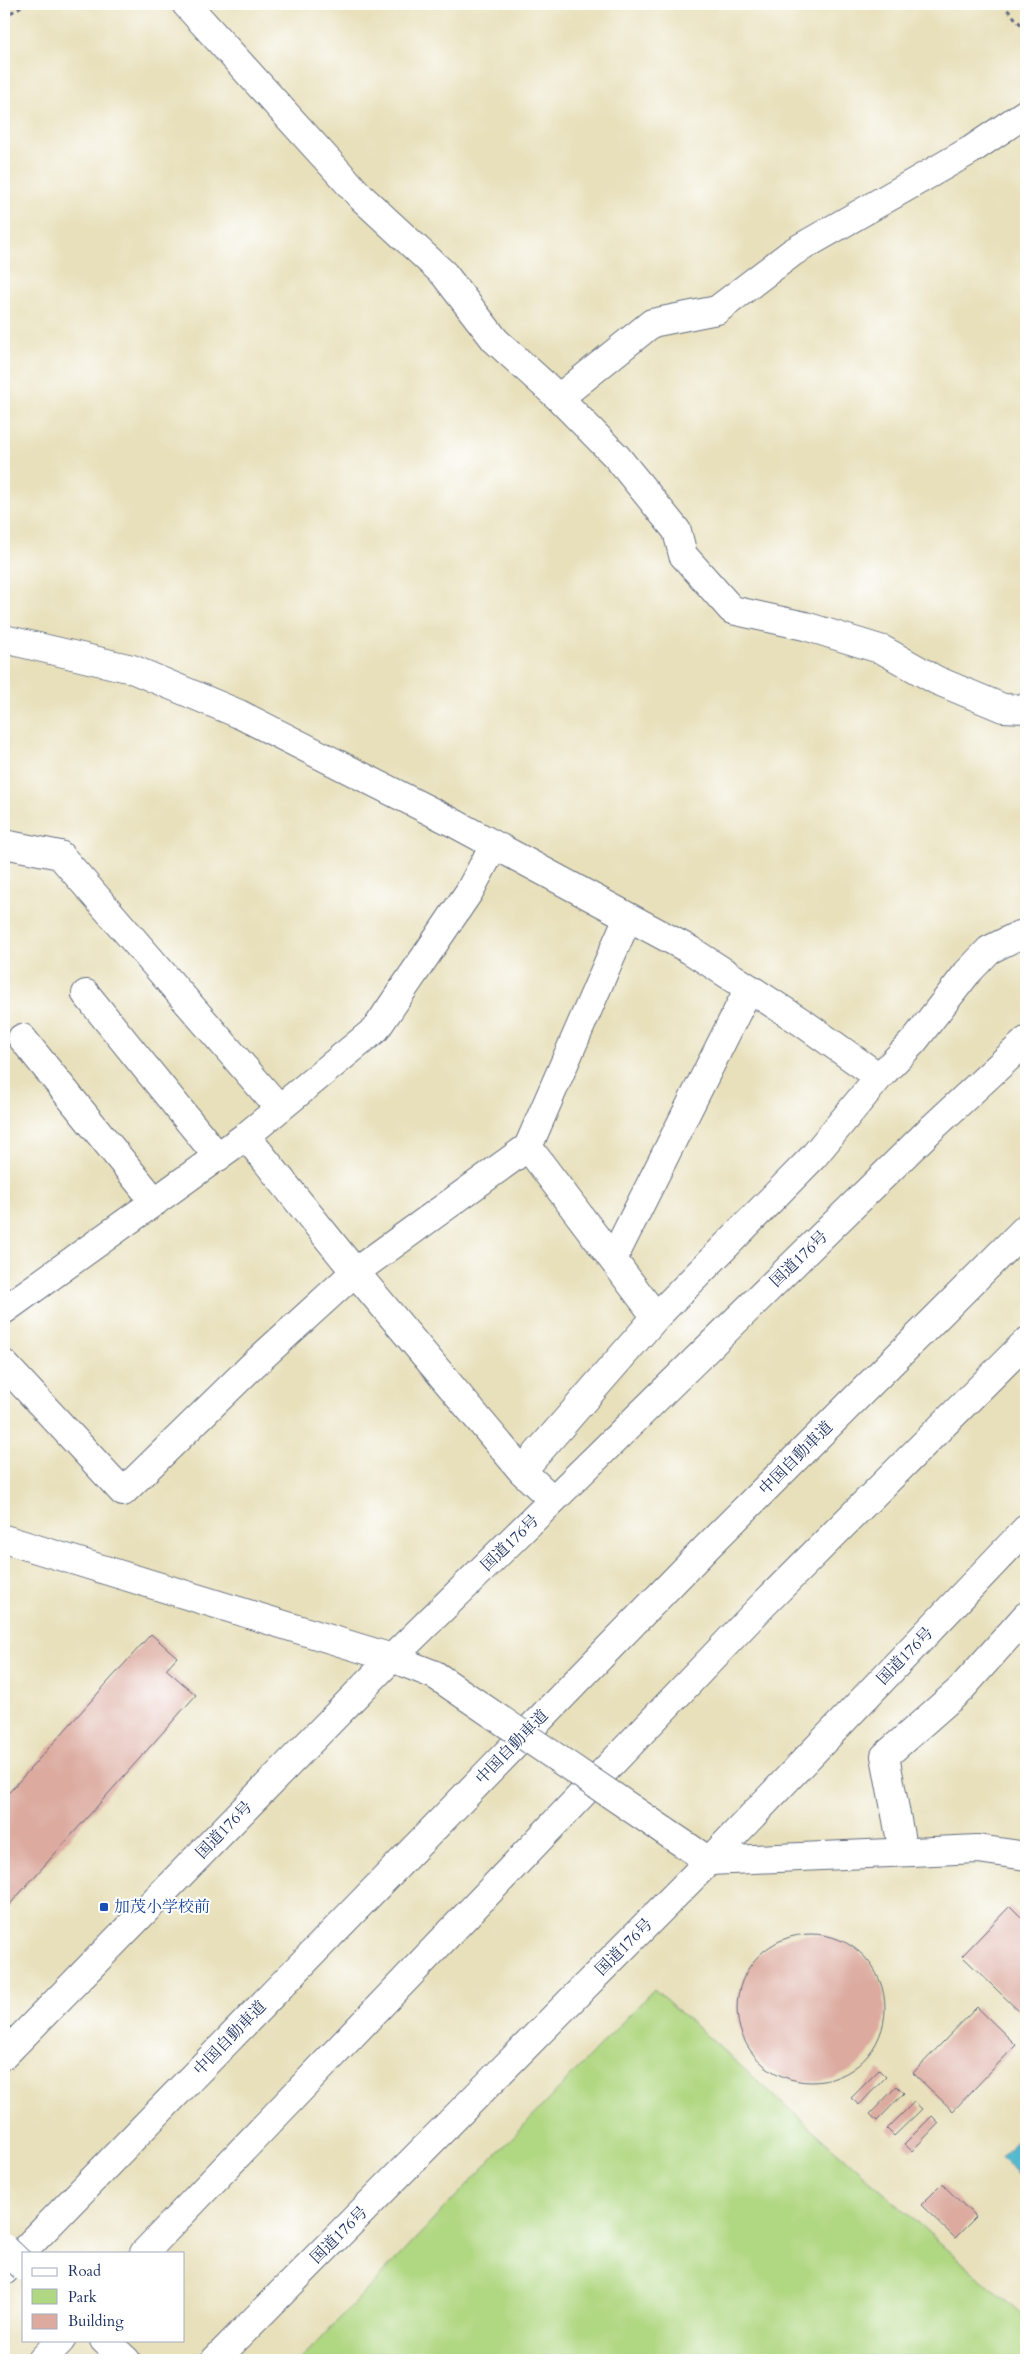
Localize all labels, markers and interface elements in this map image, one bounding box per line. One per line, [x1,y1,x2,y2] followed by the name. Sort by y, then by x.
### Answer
[765,1226,833,1292] street label: 国道176号
[754,1416,838,1500] street label: 中国自動車道
[476,1510,544,1576] street label: 国道176号
[872,1622,938,1690] street label: 国道176号
[471,1705,553,1789] street label: 中国自動車道
[191,1796,257,1864] street label: 国道176号
[114,1896,210,1918] place label: 加茂小学校前
[98,1901,110,1913] marker: 加茂小学校前
[591,1914,657,1980] street label: 国道176号
[189,1996,271,2080] street label: 中国自動車道
[306,2202,372,2268] street label: 国道176号
[22,2252,185,2342] legend
[68,2261,101,2281] text: Road
[68,2287,97,2307] text: Park
[68,2311,124,2331] text: Building

